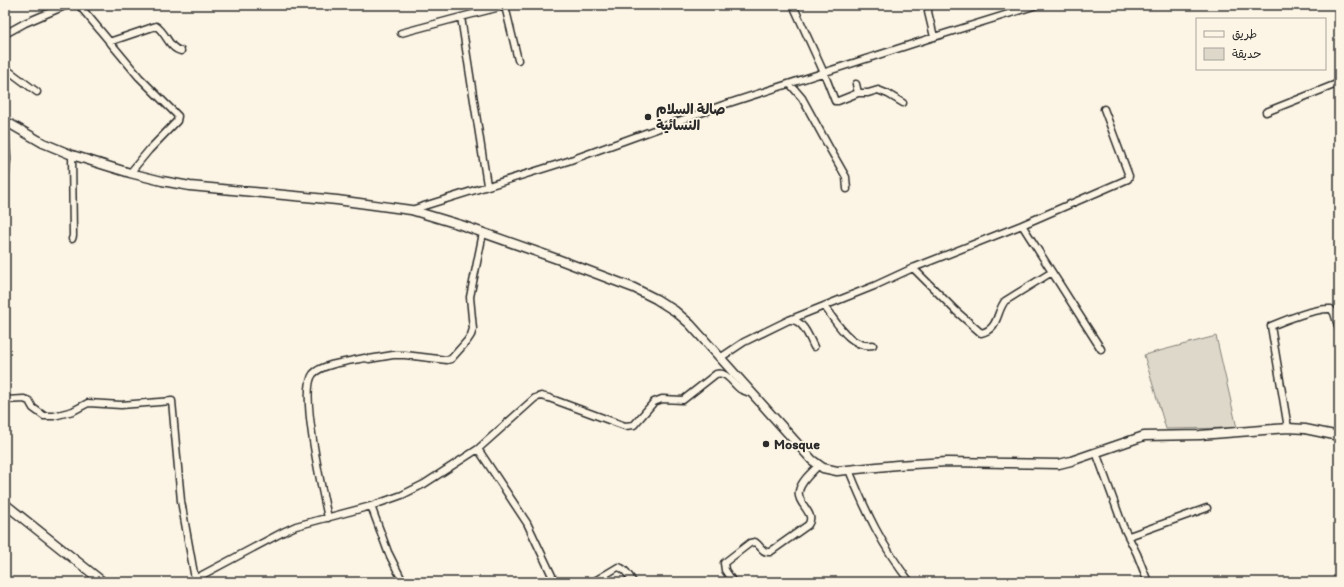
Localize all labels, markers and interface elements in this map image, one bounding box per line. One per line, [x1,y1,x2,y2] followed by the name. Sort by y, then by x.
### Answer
[1196,18,1326,70] legend
[1232,27,1257,41] text: طريق
[1232,47,1261,61] text: حديقة
[656,101,725,134] place label: صالة السلام النسائية
[643,112,653,122] marker: صالة السلام النسائية
[774,436,820,453] place label: Mosque
[761,439,771,449] marker: Mosque

